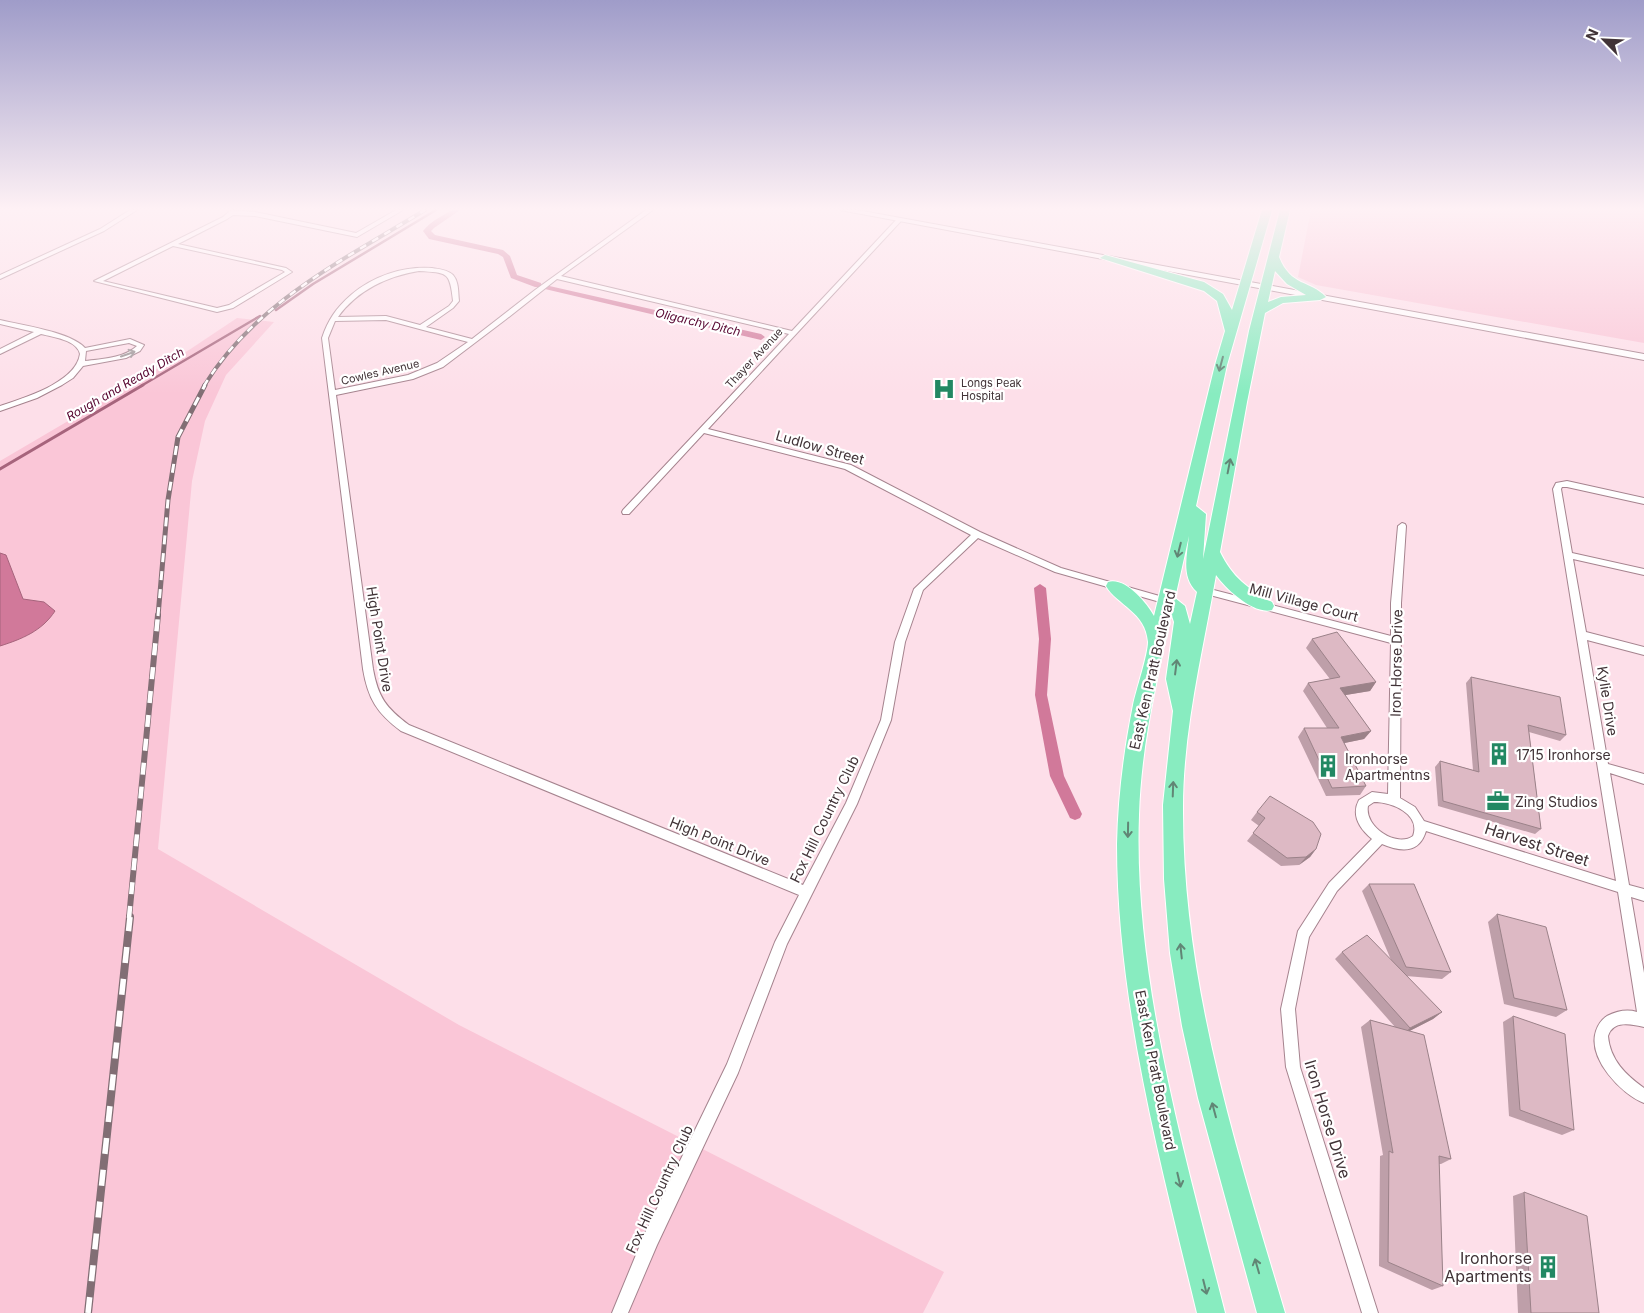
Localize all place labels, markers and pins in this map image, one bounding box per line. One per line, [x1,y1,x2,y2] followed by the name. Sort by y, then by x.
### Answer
[931,376,957,402] hospital icon: Longs Peak Hospital
[961,376,1022,403] place label: Longs Peak Hospital
[1486,741,1512,767] building icon: 1715 Ironhorse
[1516,746,1611,763] place label: 1715 Ironhorse
[1345,750,1430,783] place label: Ironhorse Apartmentns
[1315,753,1341,779] building icon: Ironhorse Apartmentns
[1485,788,1511,814] office icon: Zing Studios
[1515,793,1598,810] place label: Zing Studios
[1444,1248,1532,1286] place label: Ironhorse Apartments
[1535,1254,1561,1280] building icon: Ironhorse Apartments

